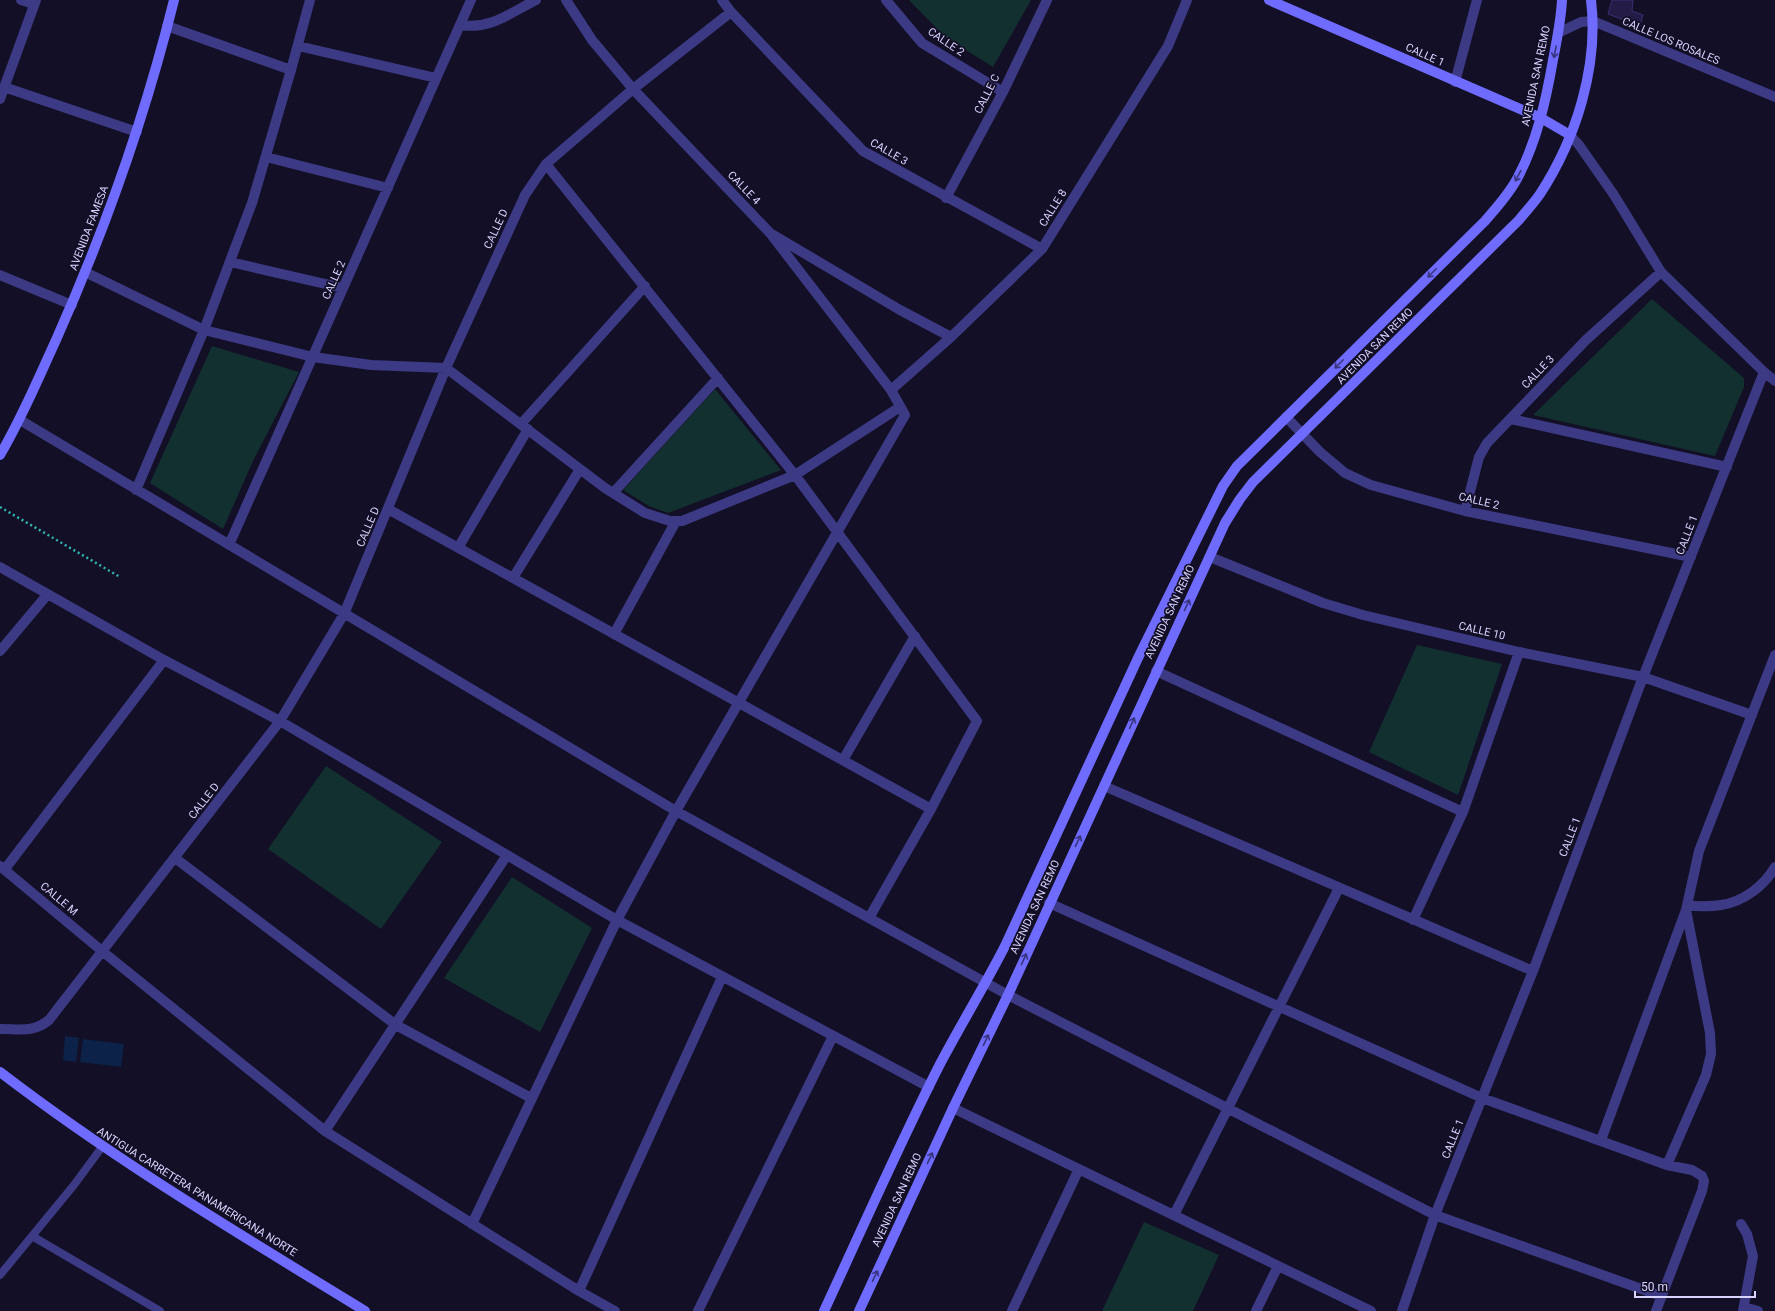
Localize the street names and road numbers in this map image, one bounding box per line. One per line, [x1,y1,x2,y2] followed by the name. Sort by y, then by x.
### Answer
[1620,15,1722,68] street label: CALLE LOS ROSALES
[925,25,967,59] street label: CALLE 2
[1519,25,1553,127] street label: AVENIDA SAN REMO
[1403,41,1447,69] street label: CALLE 1
[972,72,1002,116] street label: CALLE C
[868,136,910,168] street label: CALLE 3
[725,169,763,207] street label: CALLE 4
[67,183,111,272] street label: AVENIDA FAMESA
[1037,187,1069,229] street label: CALLE 8
[481,207,511,251] street label: CALLE D
[320,258,348,302] street label: CALLE 2
[1334,305,1416,387] street label: AVENIDA SAN REMO
[1519,353,1557,391] street label: CALLE 3
[1457,490,1501,512] street label: CALLE 2
[354,505,382,549] street label: CALLE D
[1674,513,1700,557] street label: CALLE 1
[1142,563,1198,661] street label: AVENIDA SAN REMO
[1457,619,1507,643] street label: CALLE 10
[186,780,222,822] street label: CALLE D
[1557,815,1583,859] street label: CALLE 1
[1007,858,1063,956] street label: AVENIDA SAN REMO
[38,880,80,918] street label: CALLE M
[1439,1117,1467,1161] street label: CALLE 1
[95,1125,299,1259] street label: ANTIGUA CARRETERA PANAMERICANA NORTE
[869,1151,925,1249] street label: AVENIDA SAN REMO

